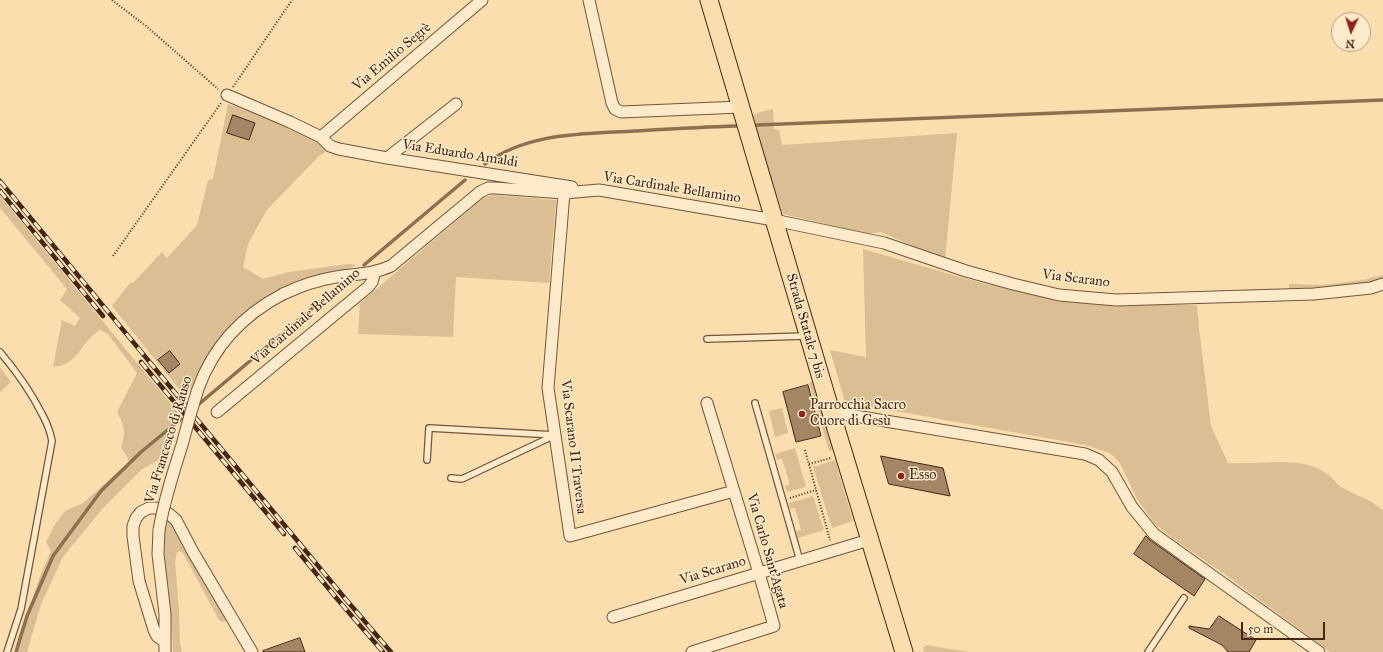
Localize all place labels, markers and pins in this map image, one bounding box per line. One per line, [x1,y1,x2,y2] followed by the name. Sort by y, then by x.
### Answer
[810,398,906,430] place label: Parrocchia Sacro Cuore di Gesù
[797,409,807,419] marker: Parrocchia Sacro Cuore di Gesù
[909,468,936,484] place label: Esso
[896,471,906,481] marker: Esso

